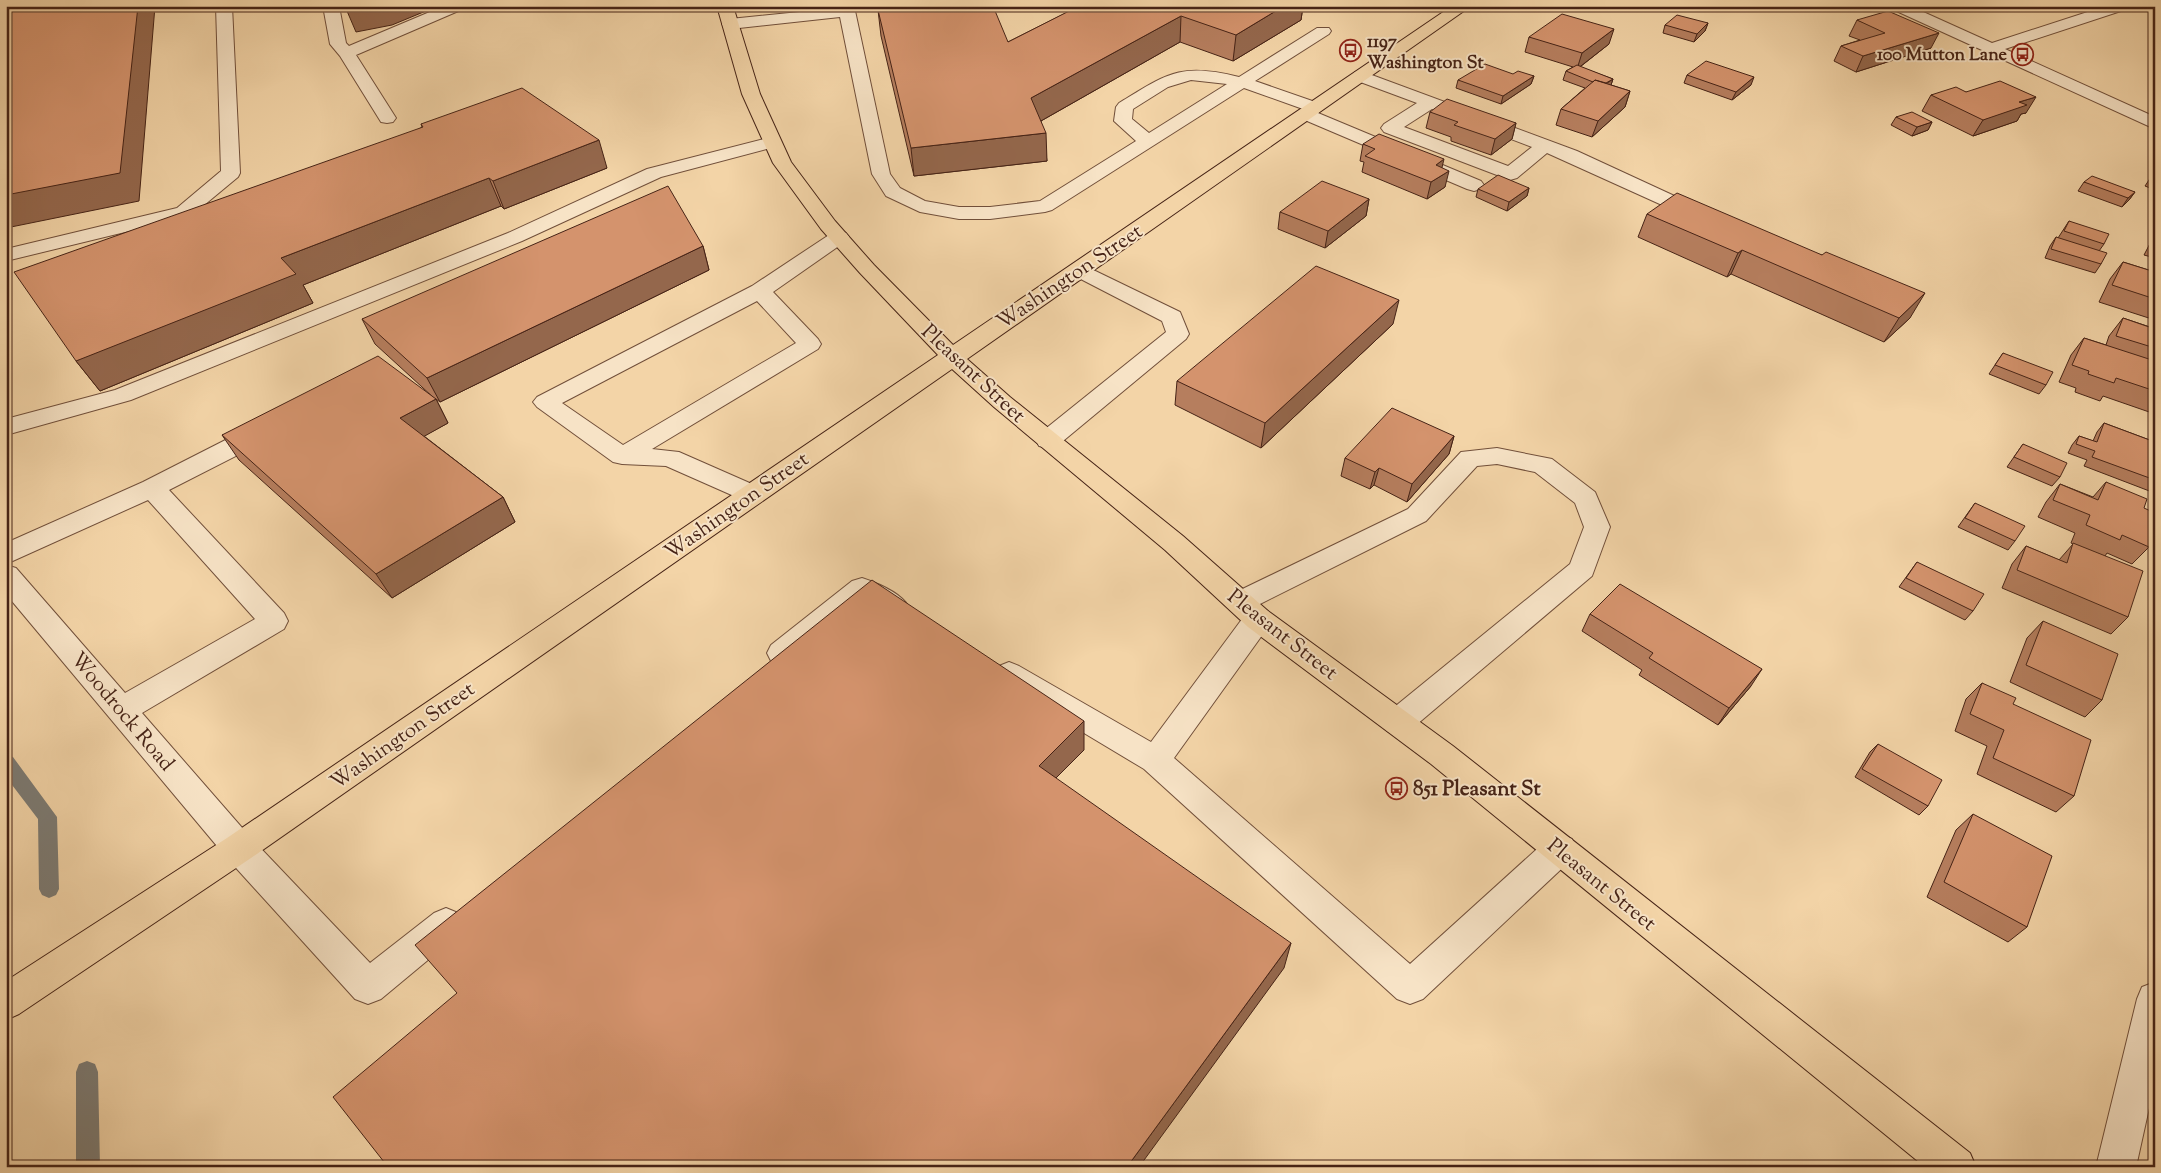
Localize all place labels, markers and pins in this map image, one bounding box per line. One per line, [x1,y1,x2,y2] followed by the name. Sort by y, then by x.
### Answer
[1367,30,1484,77] place label: 1197 Washington St
[1339,39,1363,63] bus stop icon: 1197 Washington St
[2011,42,2035,66] bus stop icon: 100 Mutton Lane
[1877,43,2008,69] place label: 100 Mutton Lane
[1413,775,1542,805] place label: 851 Pleasant St
[1385,776,1409,800] bus stop icon: 851 Pleasant St

